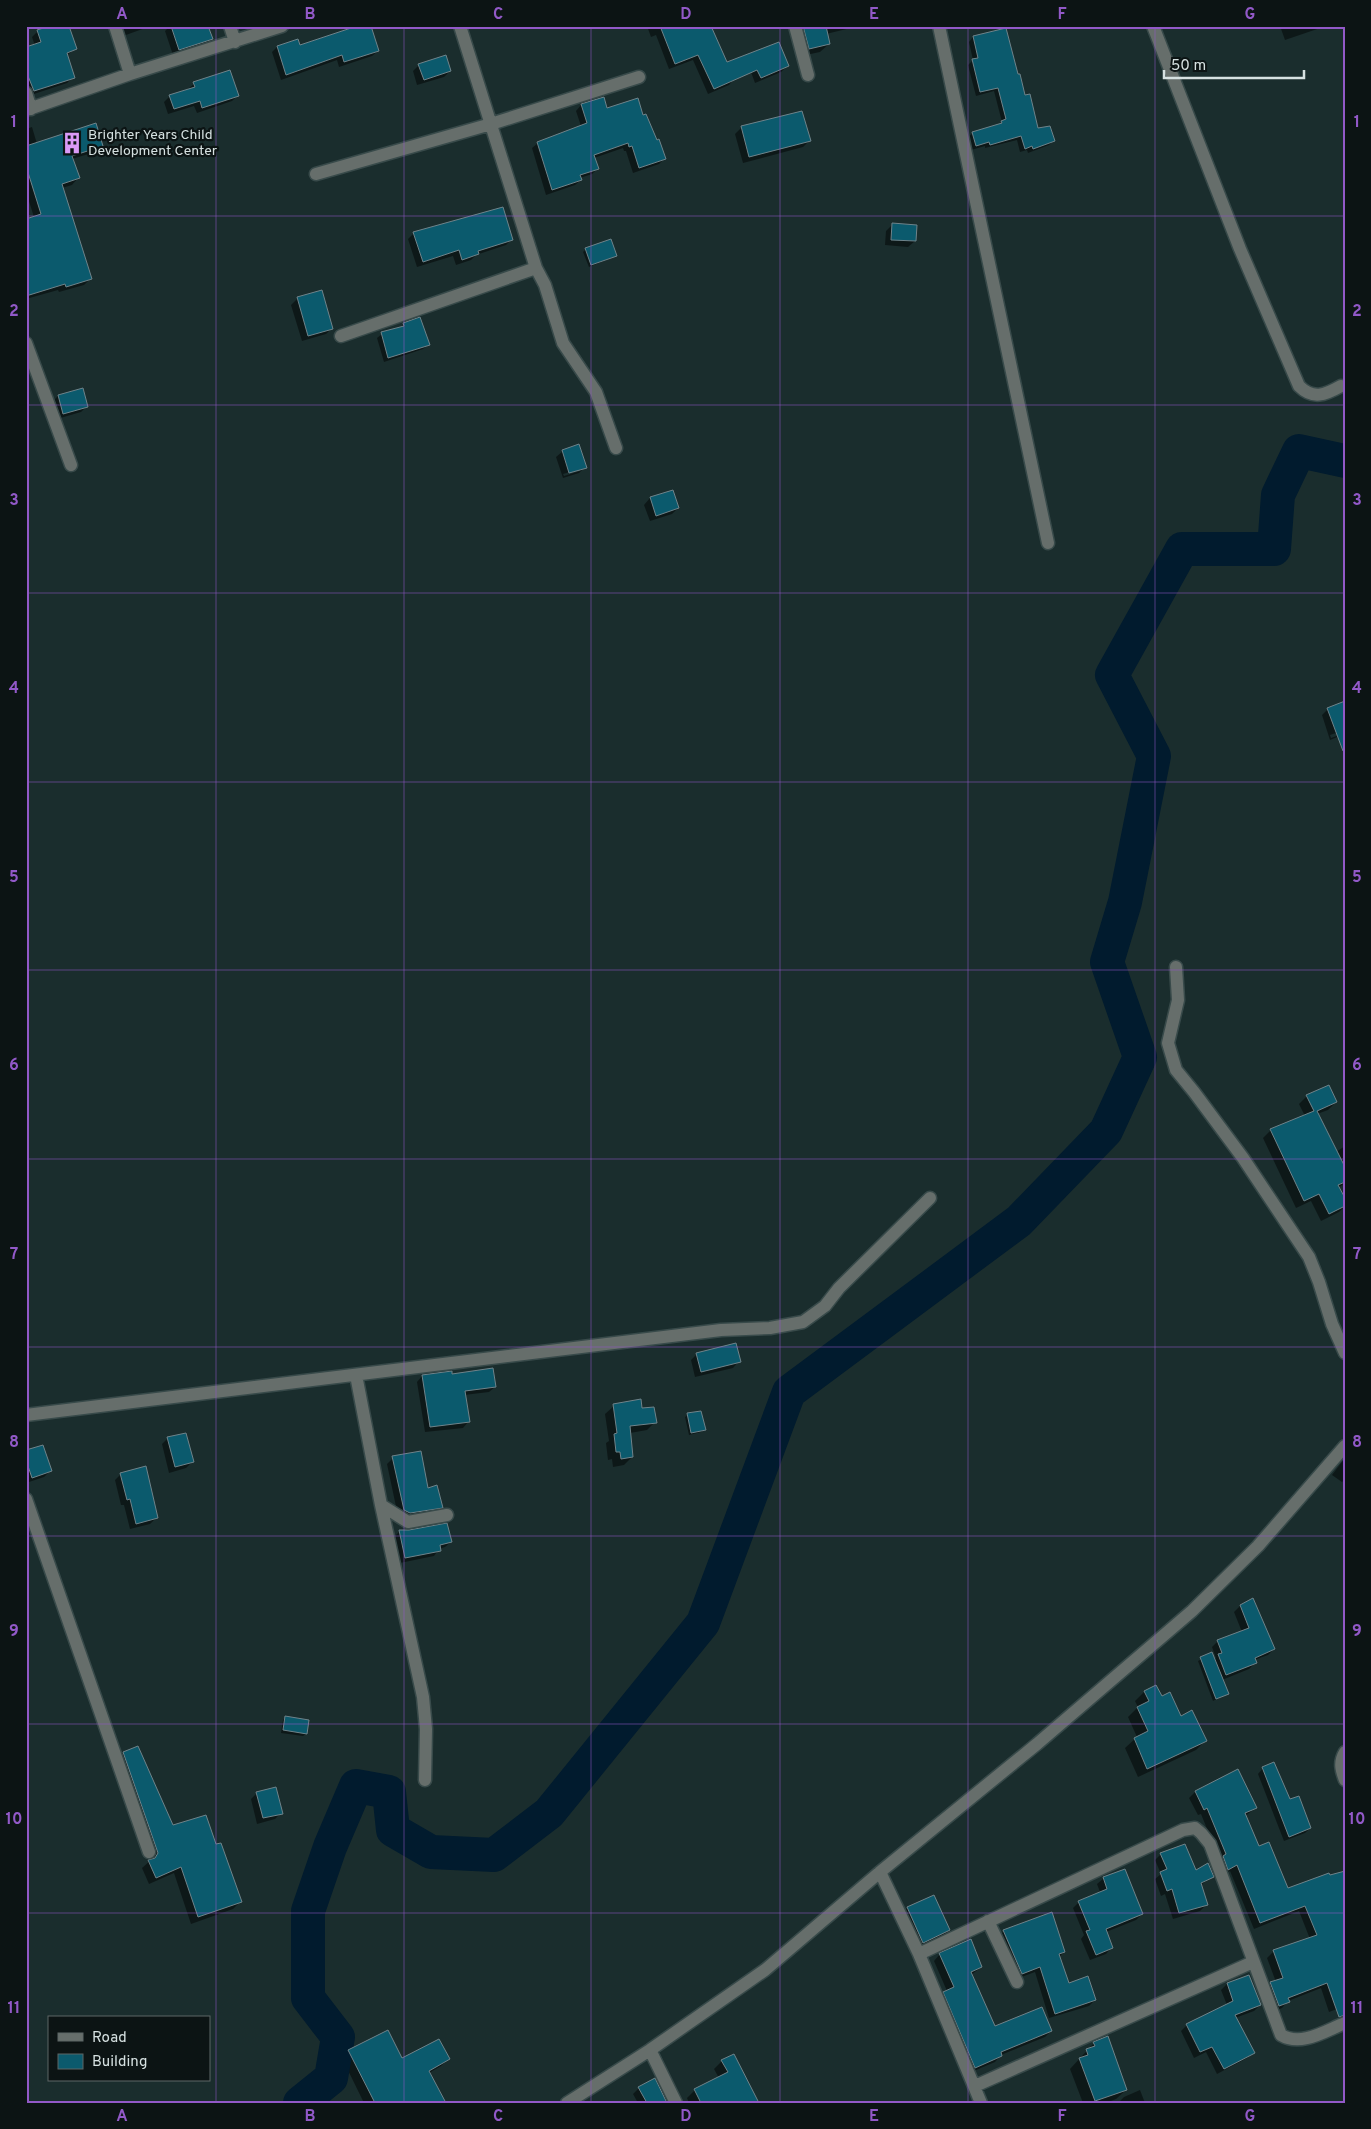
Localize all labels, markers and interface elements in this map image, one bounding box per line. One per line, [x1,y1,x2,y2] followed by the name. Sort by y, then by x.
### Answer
[116,5,128,25] text: A
[304,5,316,25] text: B
[493,5,503,25] text: C
[680,5,692,25] text: D
[869,5,879,25] text: E
[1057,5,1067,25] text: F
[1245,5,1255,25] text: G
[1164,48,1304,80] scale bar
[1171,57,1206,76] text: 50 m
[11,113,17,133] text: 1
[1354,113,1360,133] text: 1
[88,127,218,160] place label: Brighter Years Child Development Center
[59,130,85,156] building icon: Brighter Years Child Development Center
[9,302,19,322] text: 2
[1352,302,1362,322] text: 2
[9,491,19,511] text: 3
[1352,491,1362,511] text: 3
[9,679,19,699] text: 4
[1352,679,1362,699] text: 4
[9,868,19,888] text: 5
[1352,868,1362,888] text: 5
[9,1056,19,1076] text: 6
[1352,1056,1362,1076] text: 6
[10,1245,18,1265] text: 7
[1353,1245,1361,1265] text: 7
[9,1433,19,1453] text: 8
[1352,1433,1362,1453] text: 8
[9,1622,19,1642] text: 9
[1352,1622,1362,1642] text: 9
[6,1810,22,1830] text: 10
[1349,1810,1365,1830] text: 10
[8,1999,20,2019] text: 11
[1351,1999,1363,2019] text: 11
[48,2016,210,2082] legend
[92,2029,127,2048] text: Road
[92,2053,147,2072] text: Building
[116,2107,128,2127] text: A
[304,2107,316,2127] text: B
[493,2107,503,2127] text: C
[680,2107,692,2127] text: D
[869,2107,879,2127] text: E
[1057,2107,1067,2127] text: F
[1245,2107,1255,2127] text: G

